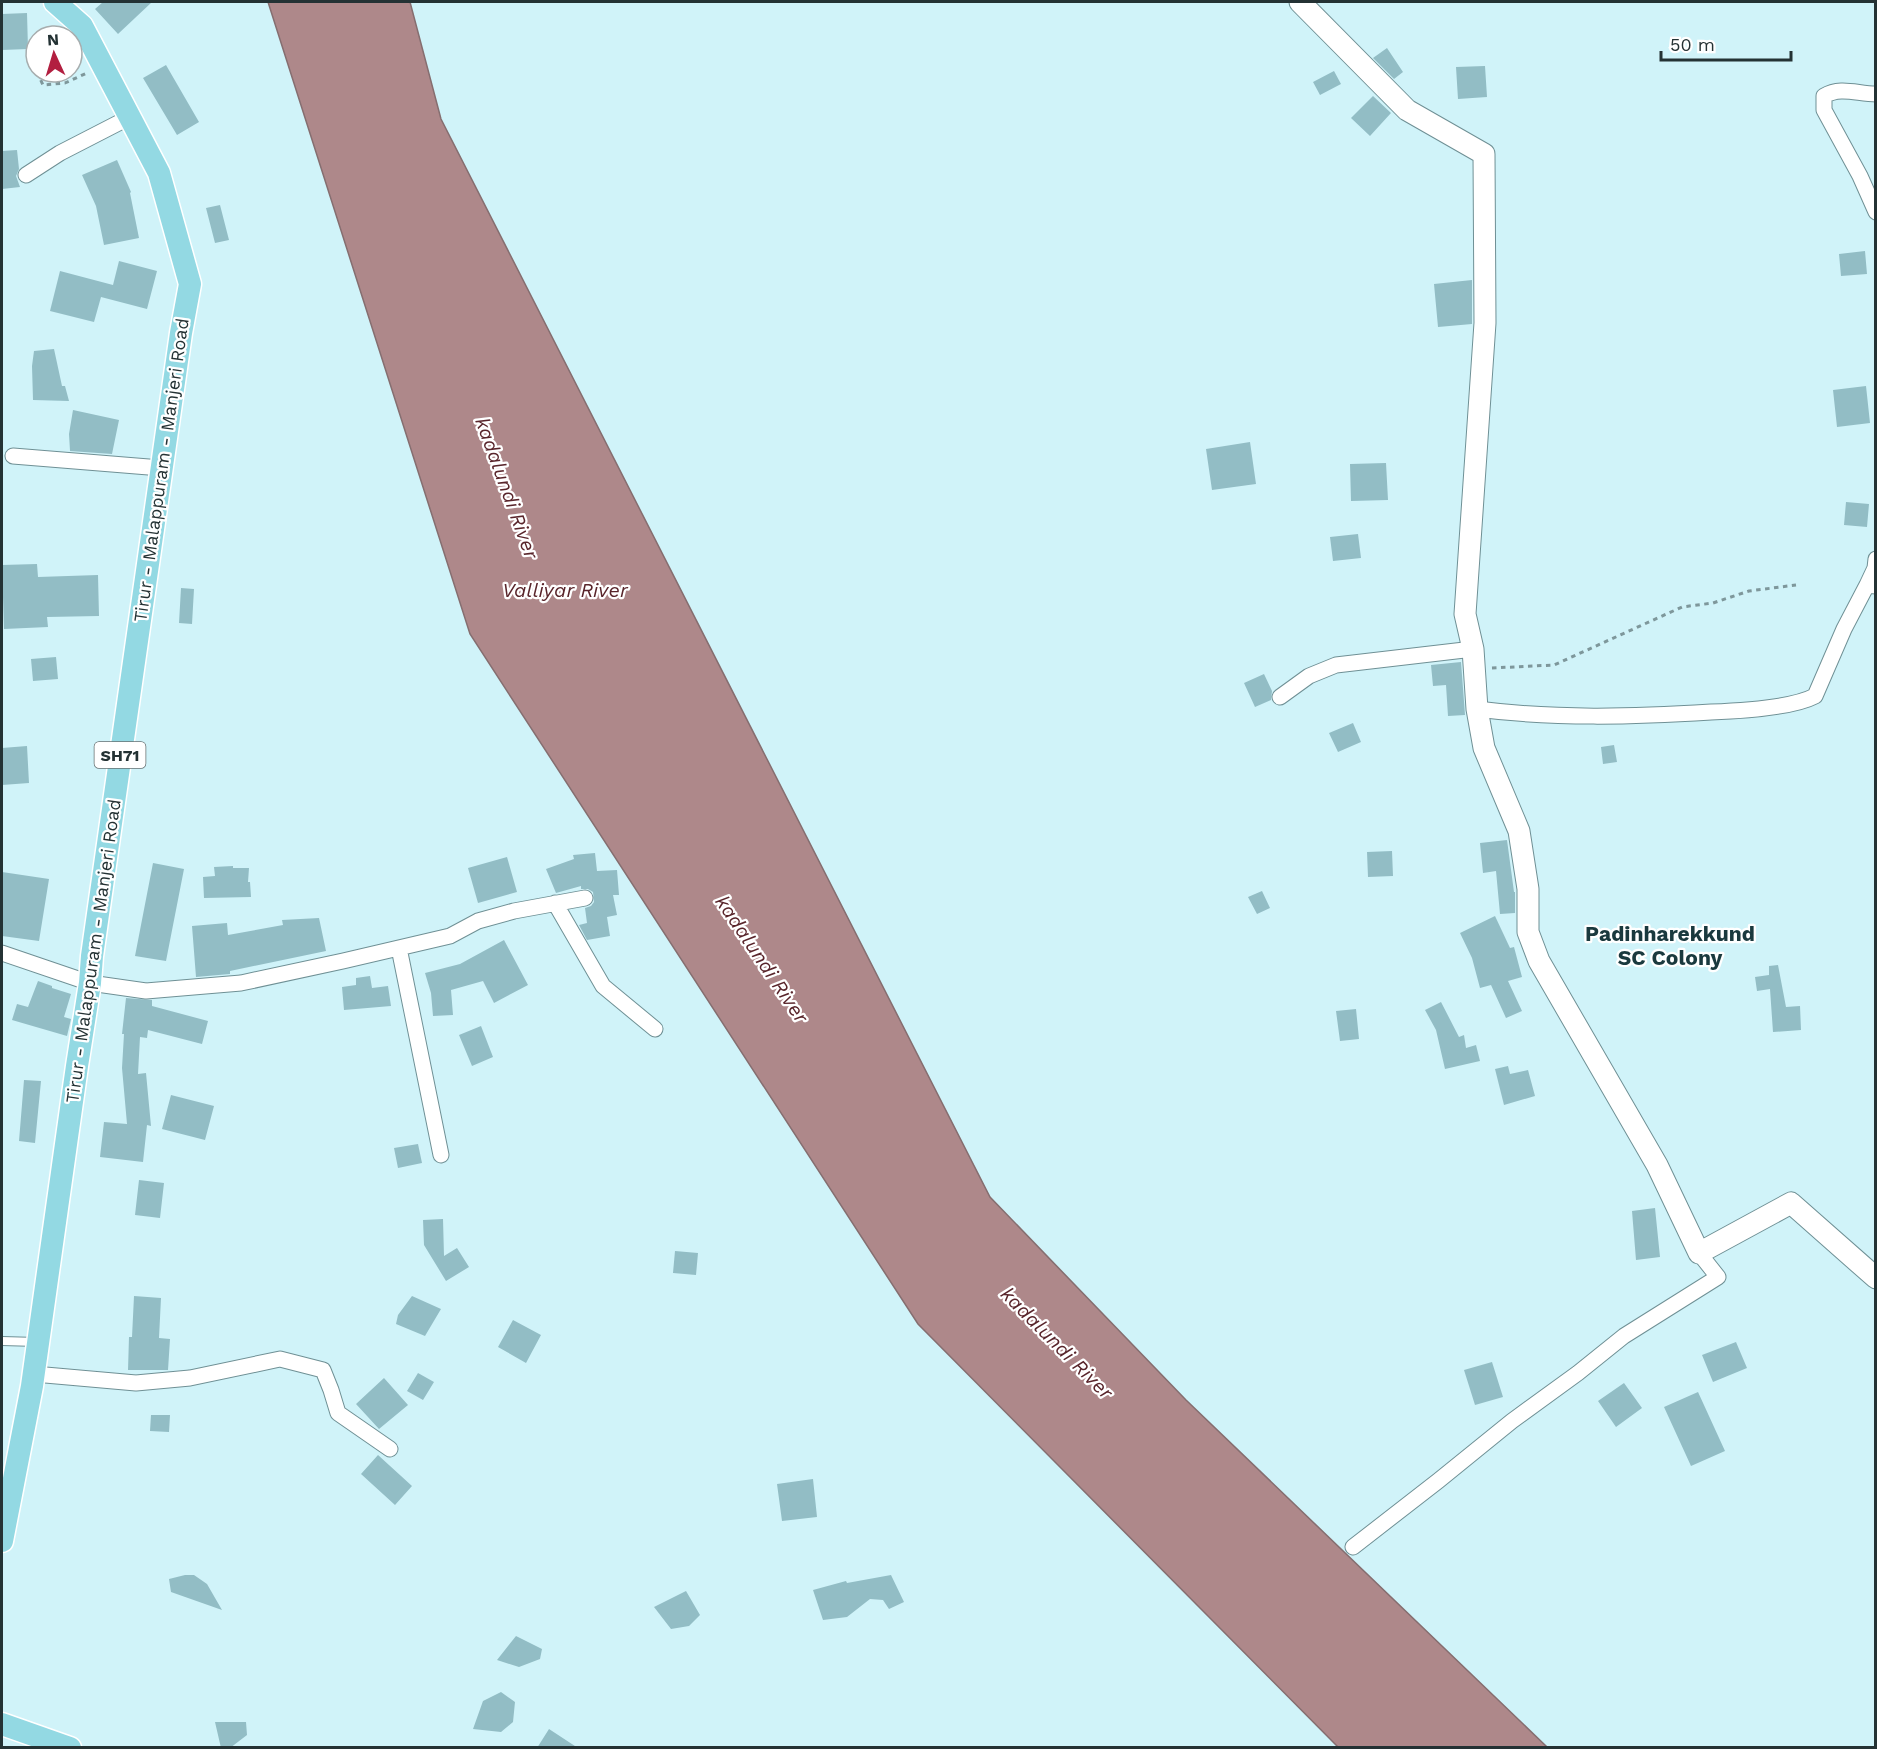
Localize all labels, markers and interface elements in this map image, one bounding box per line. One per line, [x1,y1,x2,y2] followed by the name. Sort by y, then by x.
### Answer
[24,24,84,84] north arrow
[1661,24,1792,62] scale bar
[46,30,60,49] text: N
[1670,34,1715,55] text: 50 m
[129,317,193,623] street label: Tirur - Malappuram - Manjeri Road
[470,414,544,563] water label: kadalundi River
[502,578,629,602] water label: Valliyar River
[94,742,146,768] road number: SH71
[61,798,125,1104] street label: Tirur - Malappuram - Manjeri Road
[710,891,814,1028] water label: kadalundi River
[1585,921,1755,970] district label: Padinharekkund SC Colony
[996,1282,1119,1405] water label: kadalundi River

